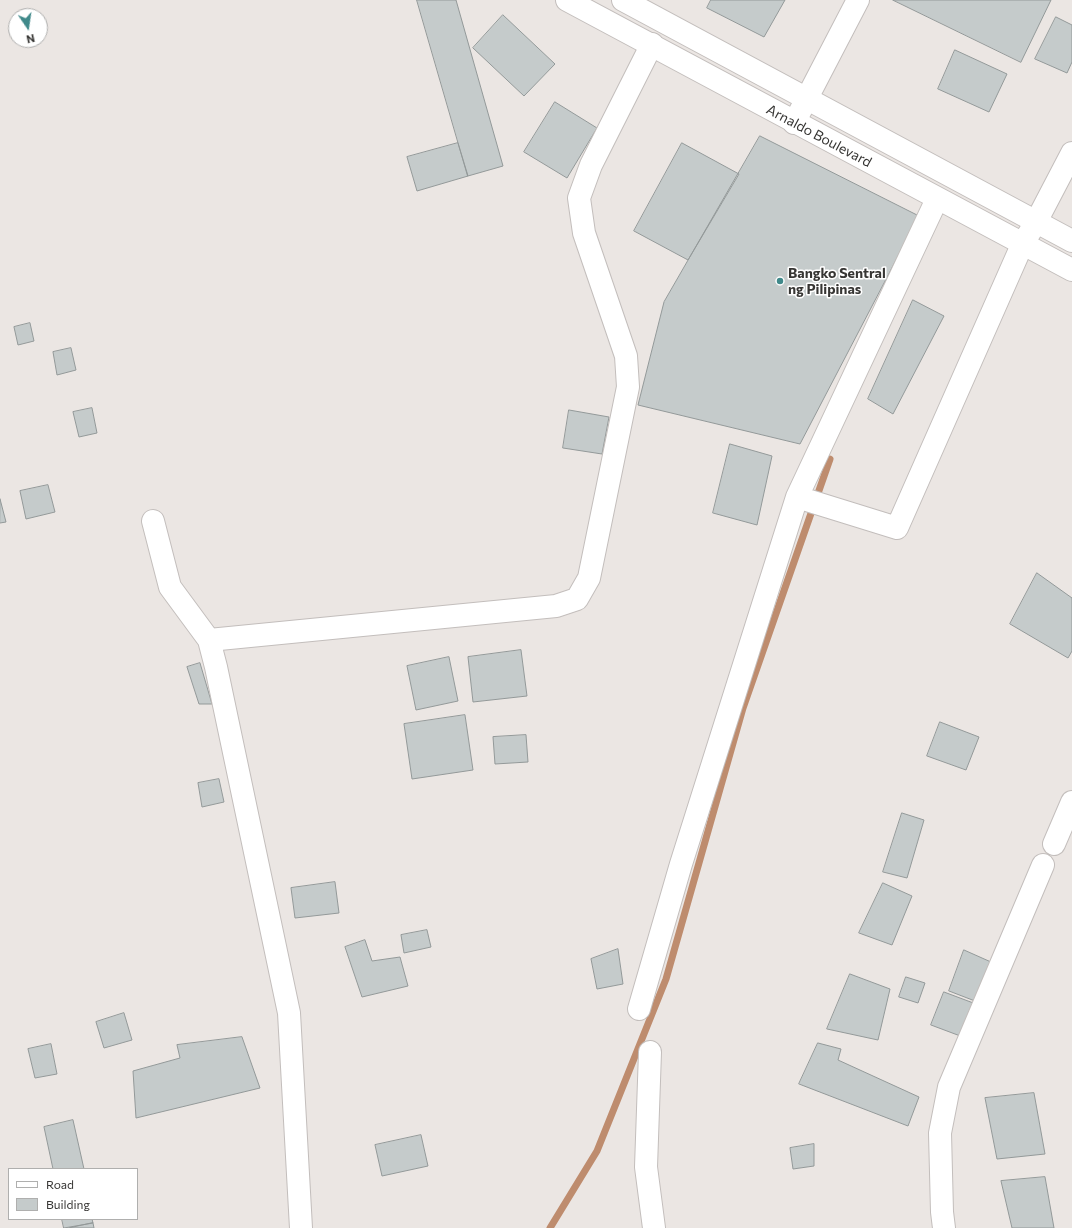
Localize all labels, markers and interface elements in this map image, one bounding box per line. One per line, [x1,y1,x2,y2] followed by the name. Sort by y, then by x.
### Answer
[8,8,48,48] north arrow
[25,32,36,46] text: N
[763,101,875,171] street label: Arnaldo Boulevard
[788,265,886,298] place label: Bangko Sentral ng Pilipinas
[775,276,785,286] marker: Bangko Sentral ng Pilipinas
[8,1168,138,1220] legend
[46,1177,74,1191] text: Road
[46,1197,90,1211] text: Building

